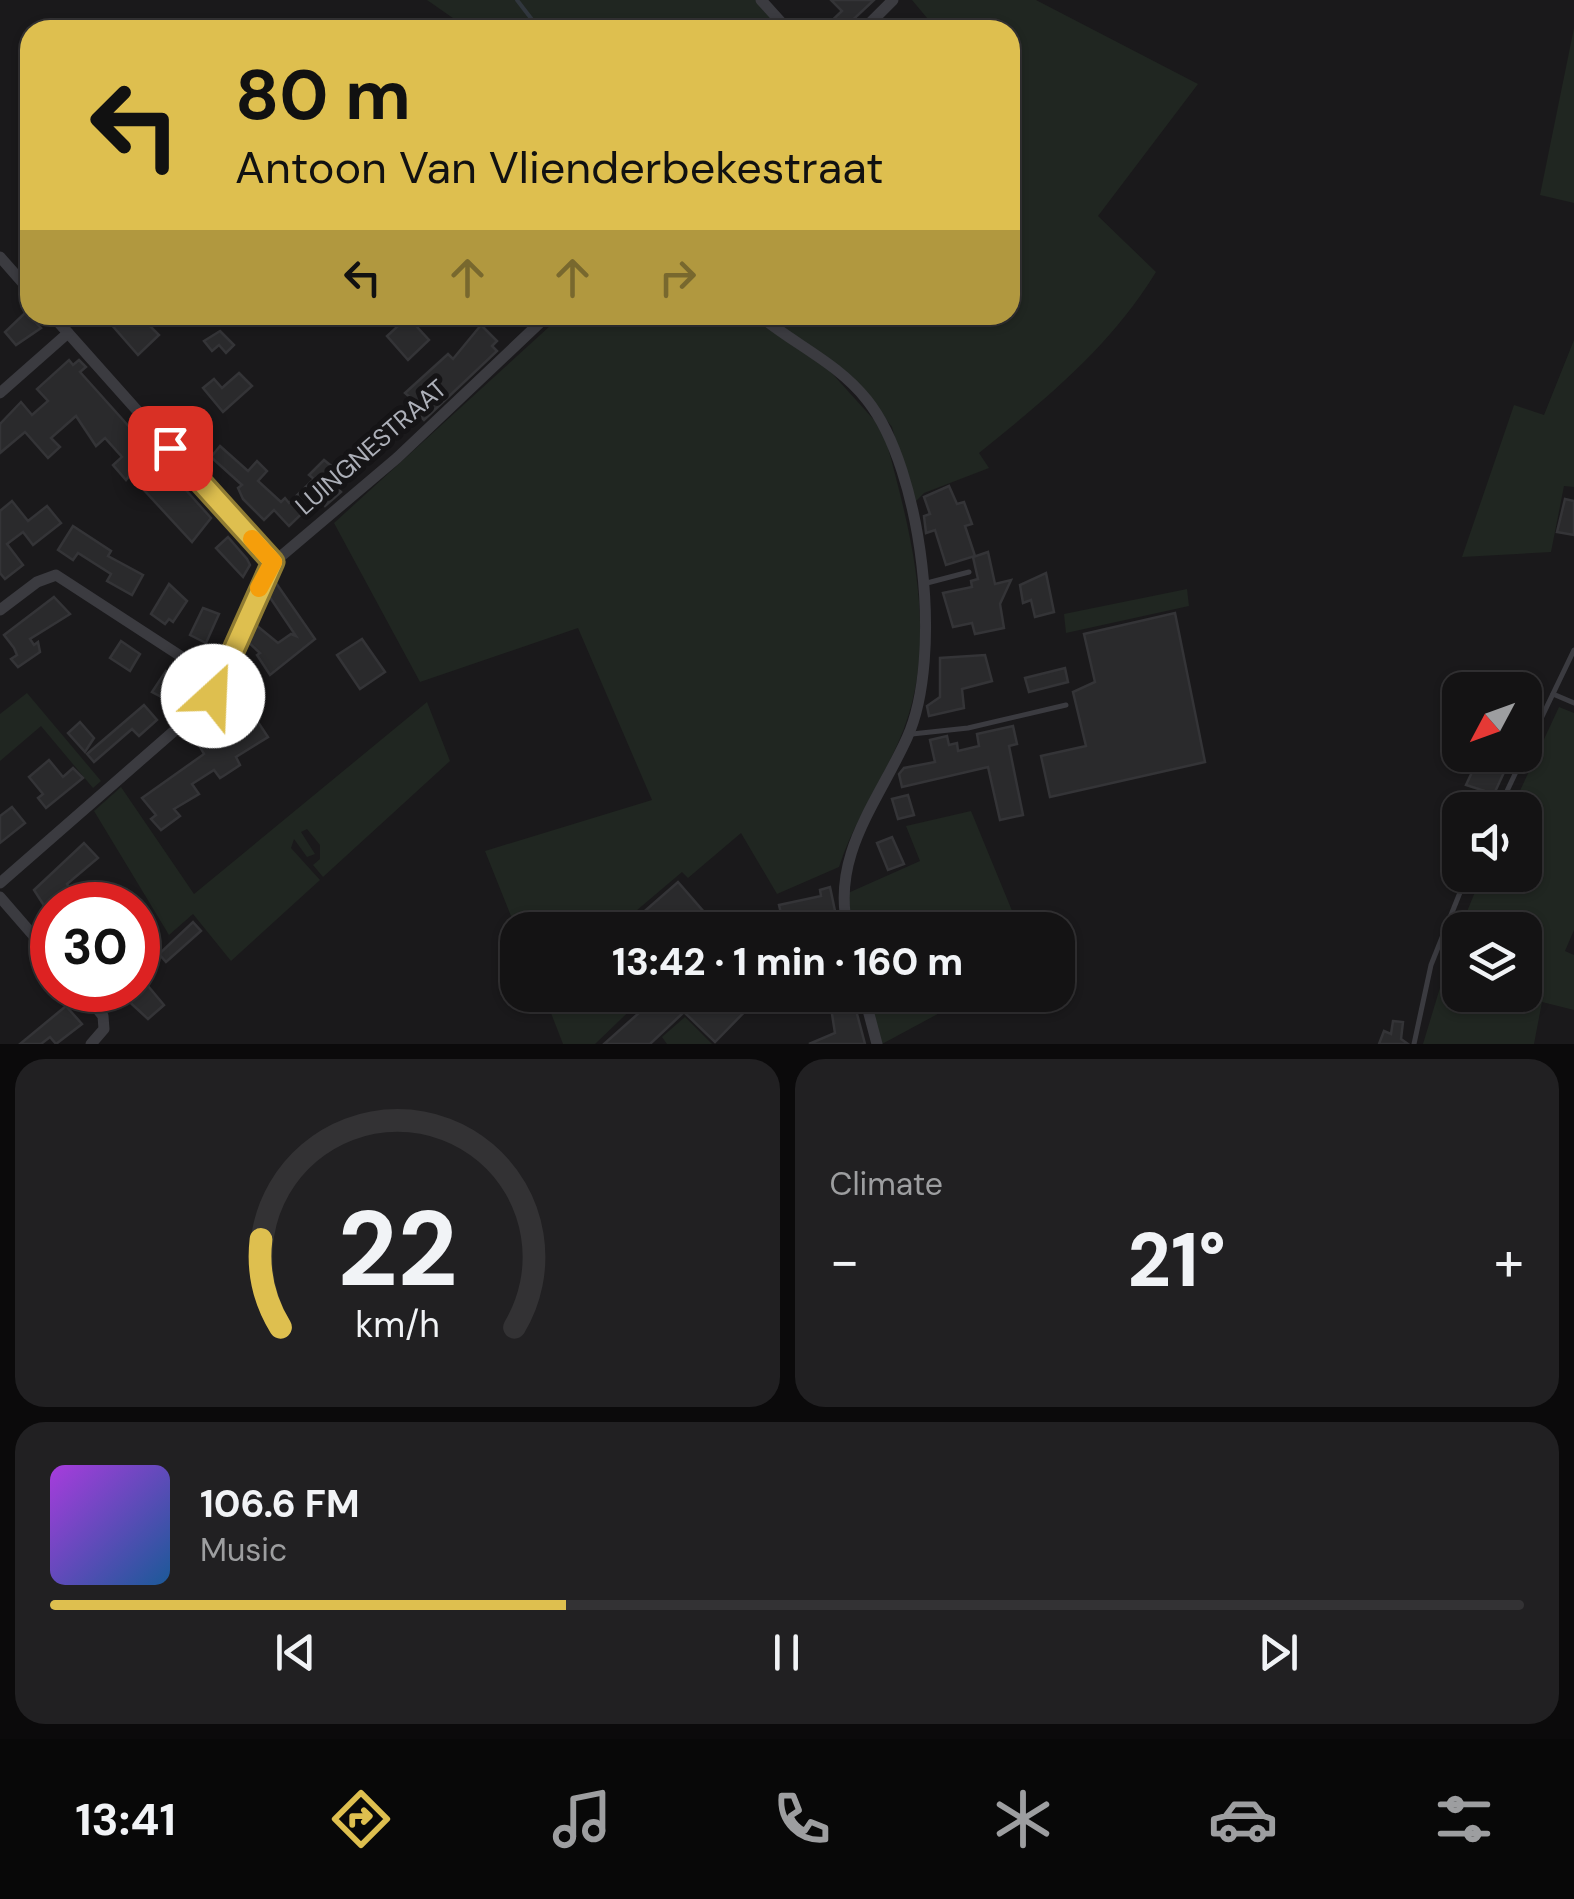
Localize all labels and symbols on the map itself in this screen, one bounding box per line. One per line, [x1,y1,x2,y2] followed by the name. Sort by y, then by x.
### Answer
[288,372,454,522] street label: LUINGNESTRAAT
[128,406,213,491] pin
[161,644,265,748] position arrow
[1442,672,1542,772] north arrow
[30,882,160,1012] speed limit sign: 30

